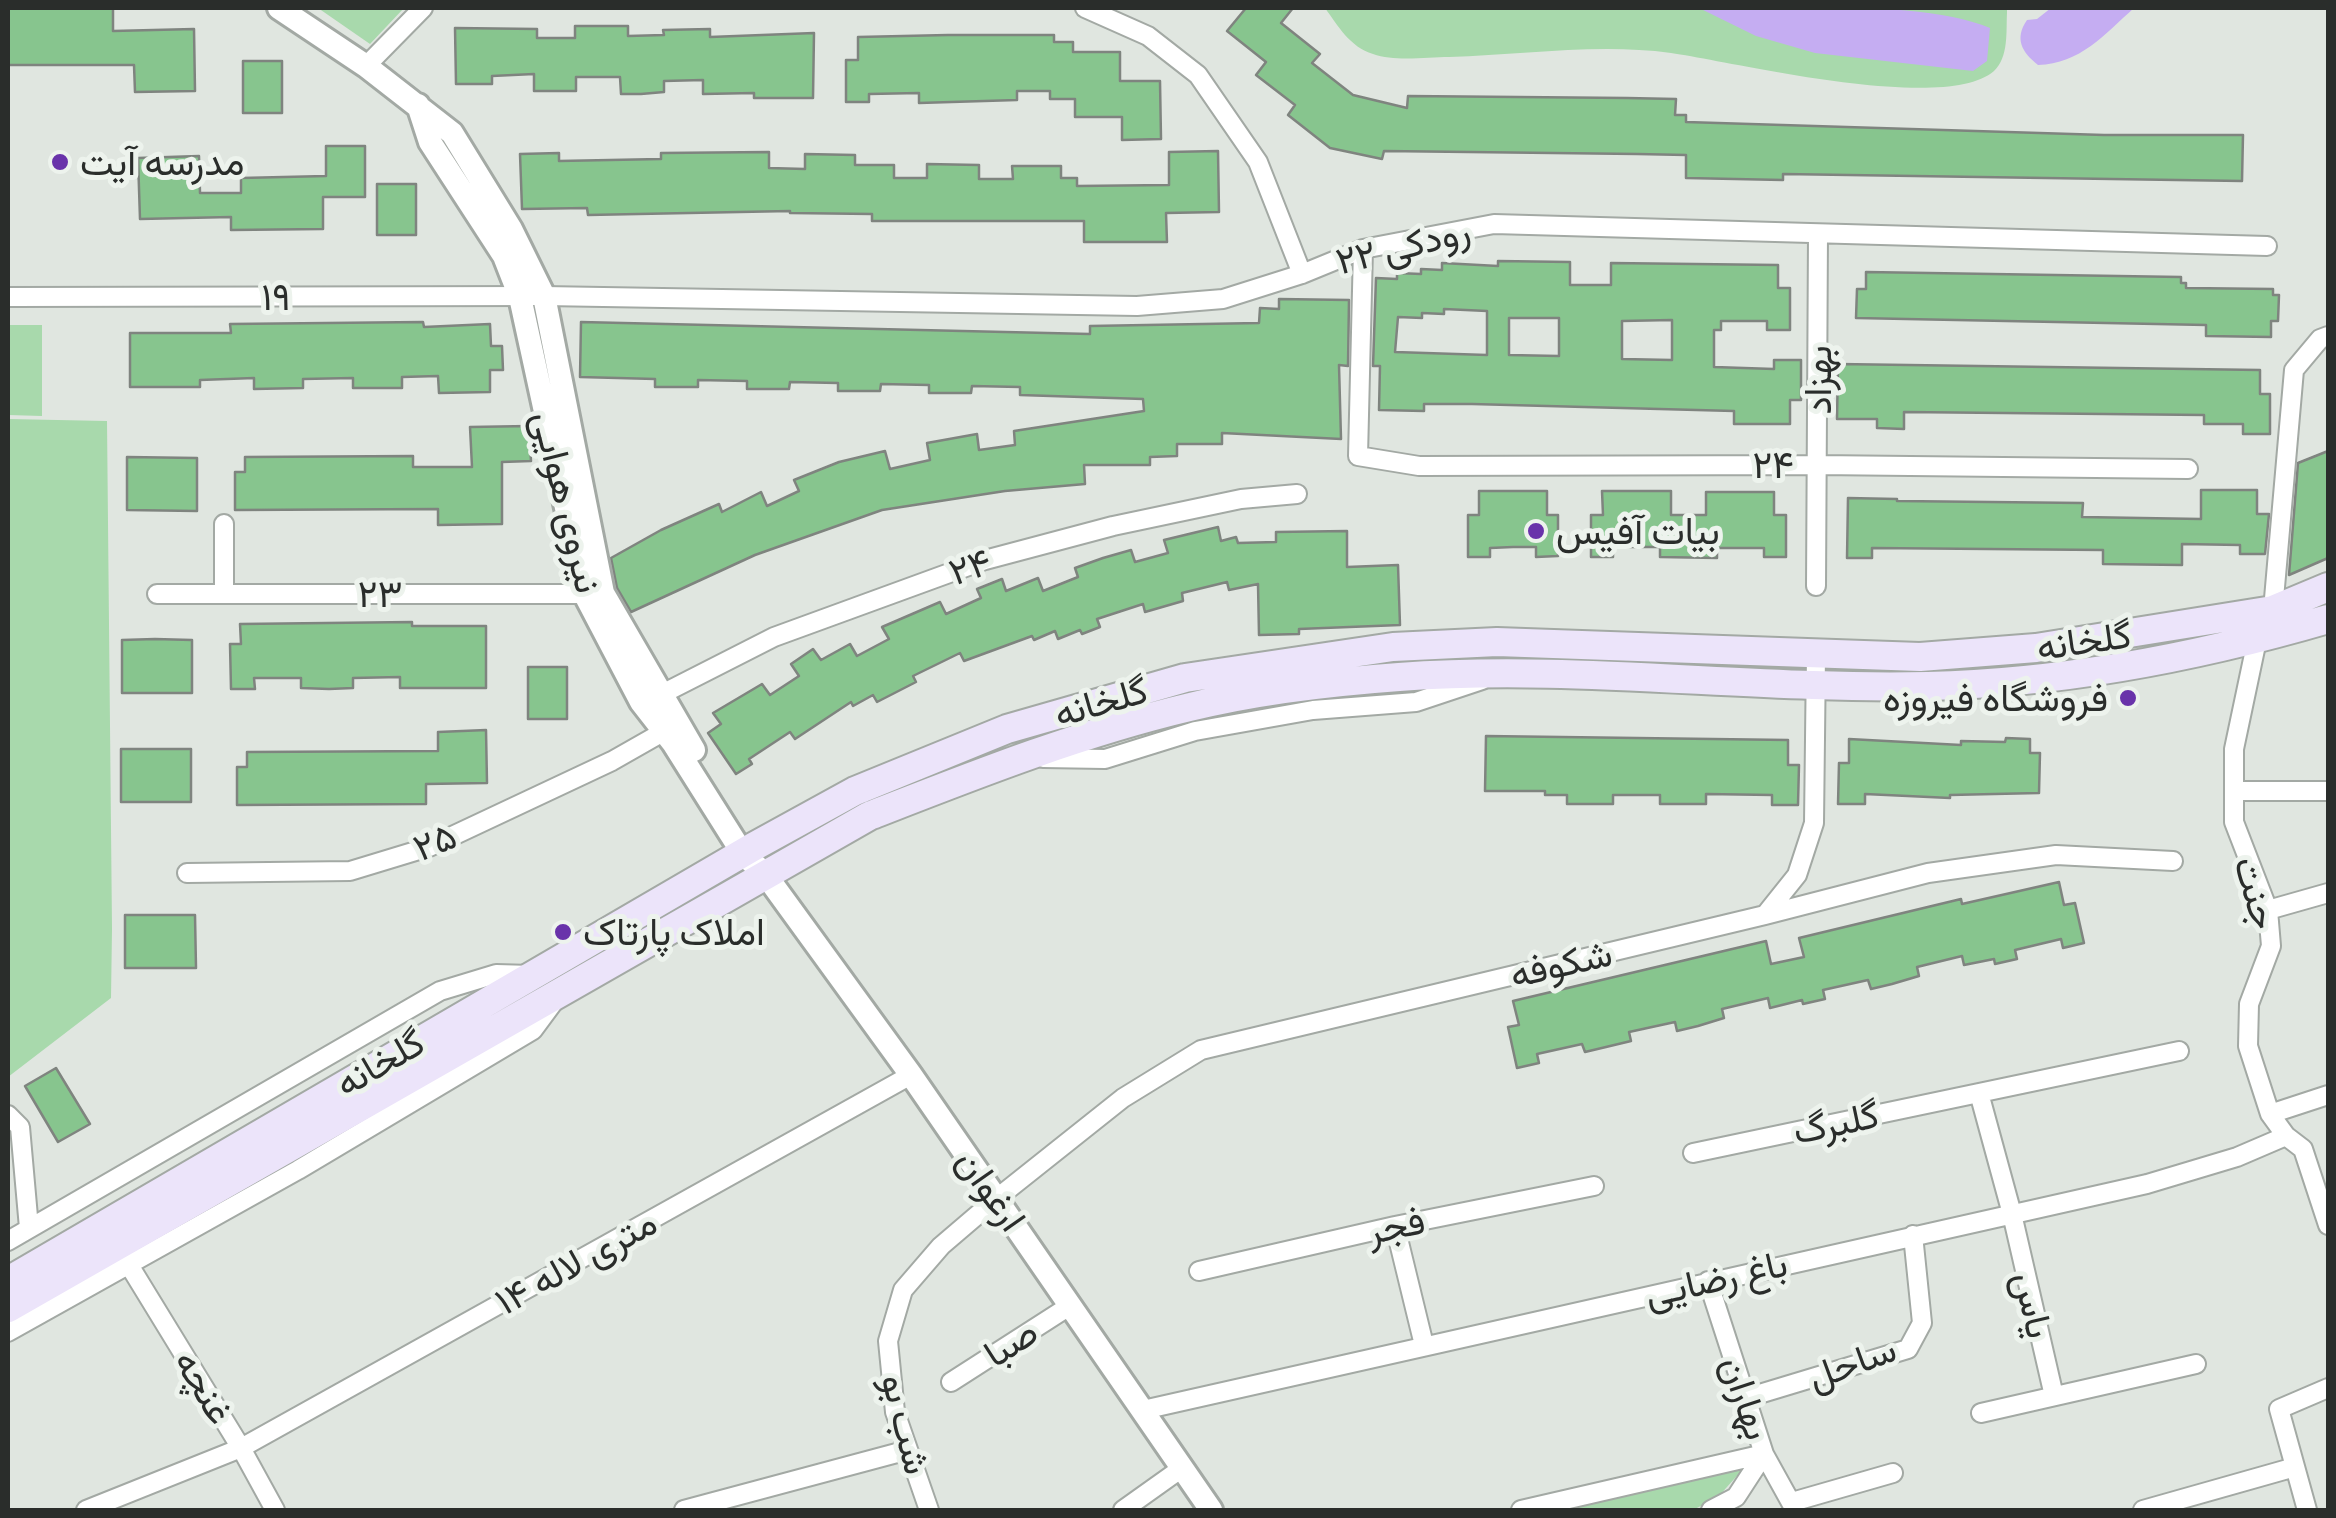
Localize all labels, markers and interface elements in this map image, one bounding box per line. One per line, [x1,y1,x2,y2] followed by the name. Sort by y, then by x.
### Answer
[80,139,245,185] place label: مدرسه آیت
[49,151,71,173] marker: مدرسه آیت
[1331,207,1475,285] street label: رودکی ۲۲
[261,274,291,320] street label: ۱۹
[1795,345,1841,415] street label: بهزاد
[522,406,612,598] street label: نیروی هوایی
[1752,442,1794,488] street label: ۲۴
[1556,508,1720,554] place label: بیات آفیس
[1525,520,1547,542] marker: بیات آفیس
[943,539,997,595] street label: ۲۴
[358,571,402,617] street label: ۲۳
[2034,612,2134,670] street label: گلخانه
[1049,667,1153,737] street label: گلخانه
[1883,675,2108,721] place label: فروشگاه فیروزه
[2117,687,2139,709] marker: فروشگاه فیروزه
[407,813,463,871] street label: ۲۵
[2224,851,2288,935] street label: جنت
[583,909,765,955] place label: املاک پارتاک
[552,921,574,943] marker: املاک پارتاک
[1506,930,1616,998] street label: شکوفه
[327,1019,433,1107] street label: گلخانه
[1789,1092,1883,1154] street label: گلبرگ
[946,1140,1036,1240] street label: ارغوان
[1363,1198,1429,1254] street label: فجر
[487,1199,665,1325] street label: ۱۴ متری لاله
[1640,1240,1792,1318] street label: باغ رضایی
[2003,1267,2063,1343] street label: یاس
[976,1309,1046,1377] street label: صبا
[1802,1326,1902,1400] street label: ساحل
[164,1342,244,1432] street label: غنچه
[1711,1351,1781,1445] street label: بهاران
[872,1369,940,1479] street label: شب بو

